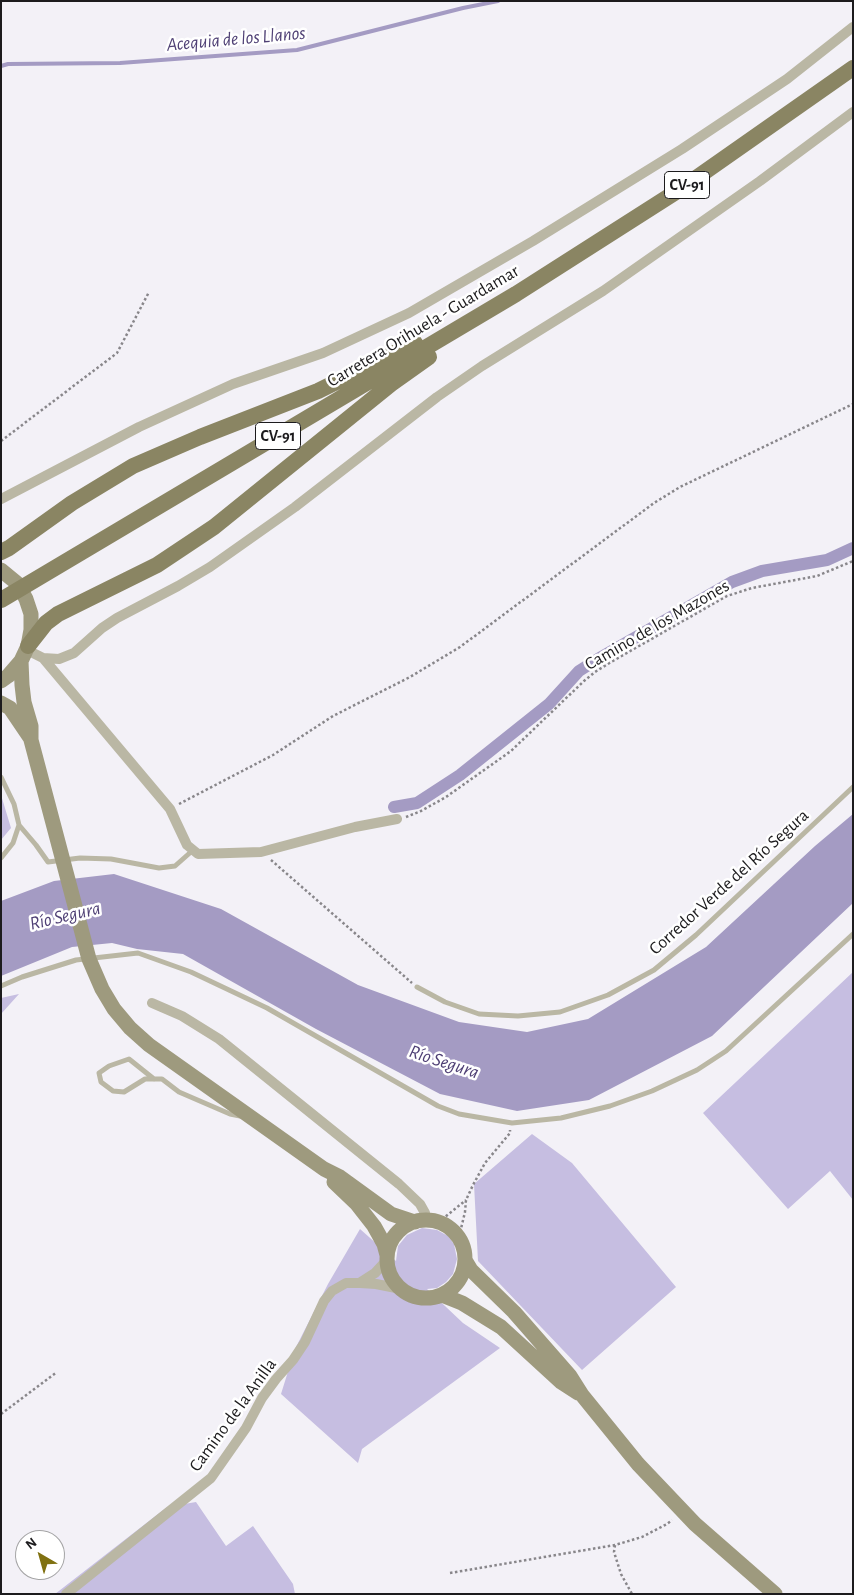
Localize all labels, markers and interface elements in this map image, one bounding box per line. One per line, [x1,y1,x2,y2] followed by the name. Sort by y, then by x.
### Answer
[166,22,306,56] water label: Acequia de los Llanos
[664,172,710,198] road number: CV-91
[323,260,523,392] street label: Carretera Orihuela - Guardamar
[256,422,300,450] road number: CV-91
[581,575,733,675] street label: Camino de los Mazones
[645,805,813,959] street label: Corredor Verde del Río Segura
[27,897,103,935] water label: Río Segura
[406,1040,482,1084] water label: Río Segura
[185,1354,281,1476] street label: Camino de la Anilla
[15,1530,65,1580] north arrow
[23,1535,40,1552] text: N

